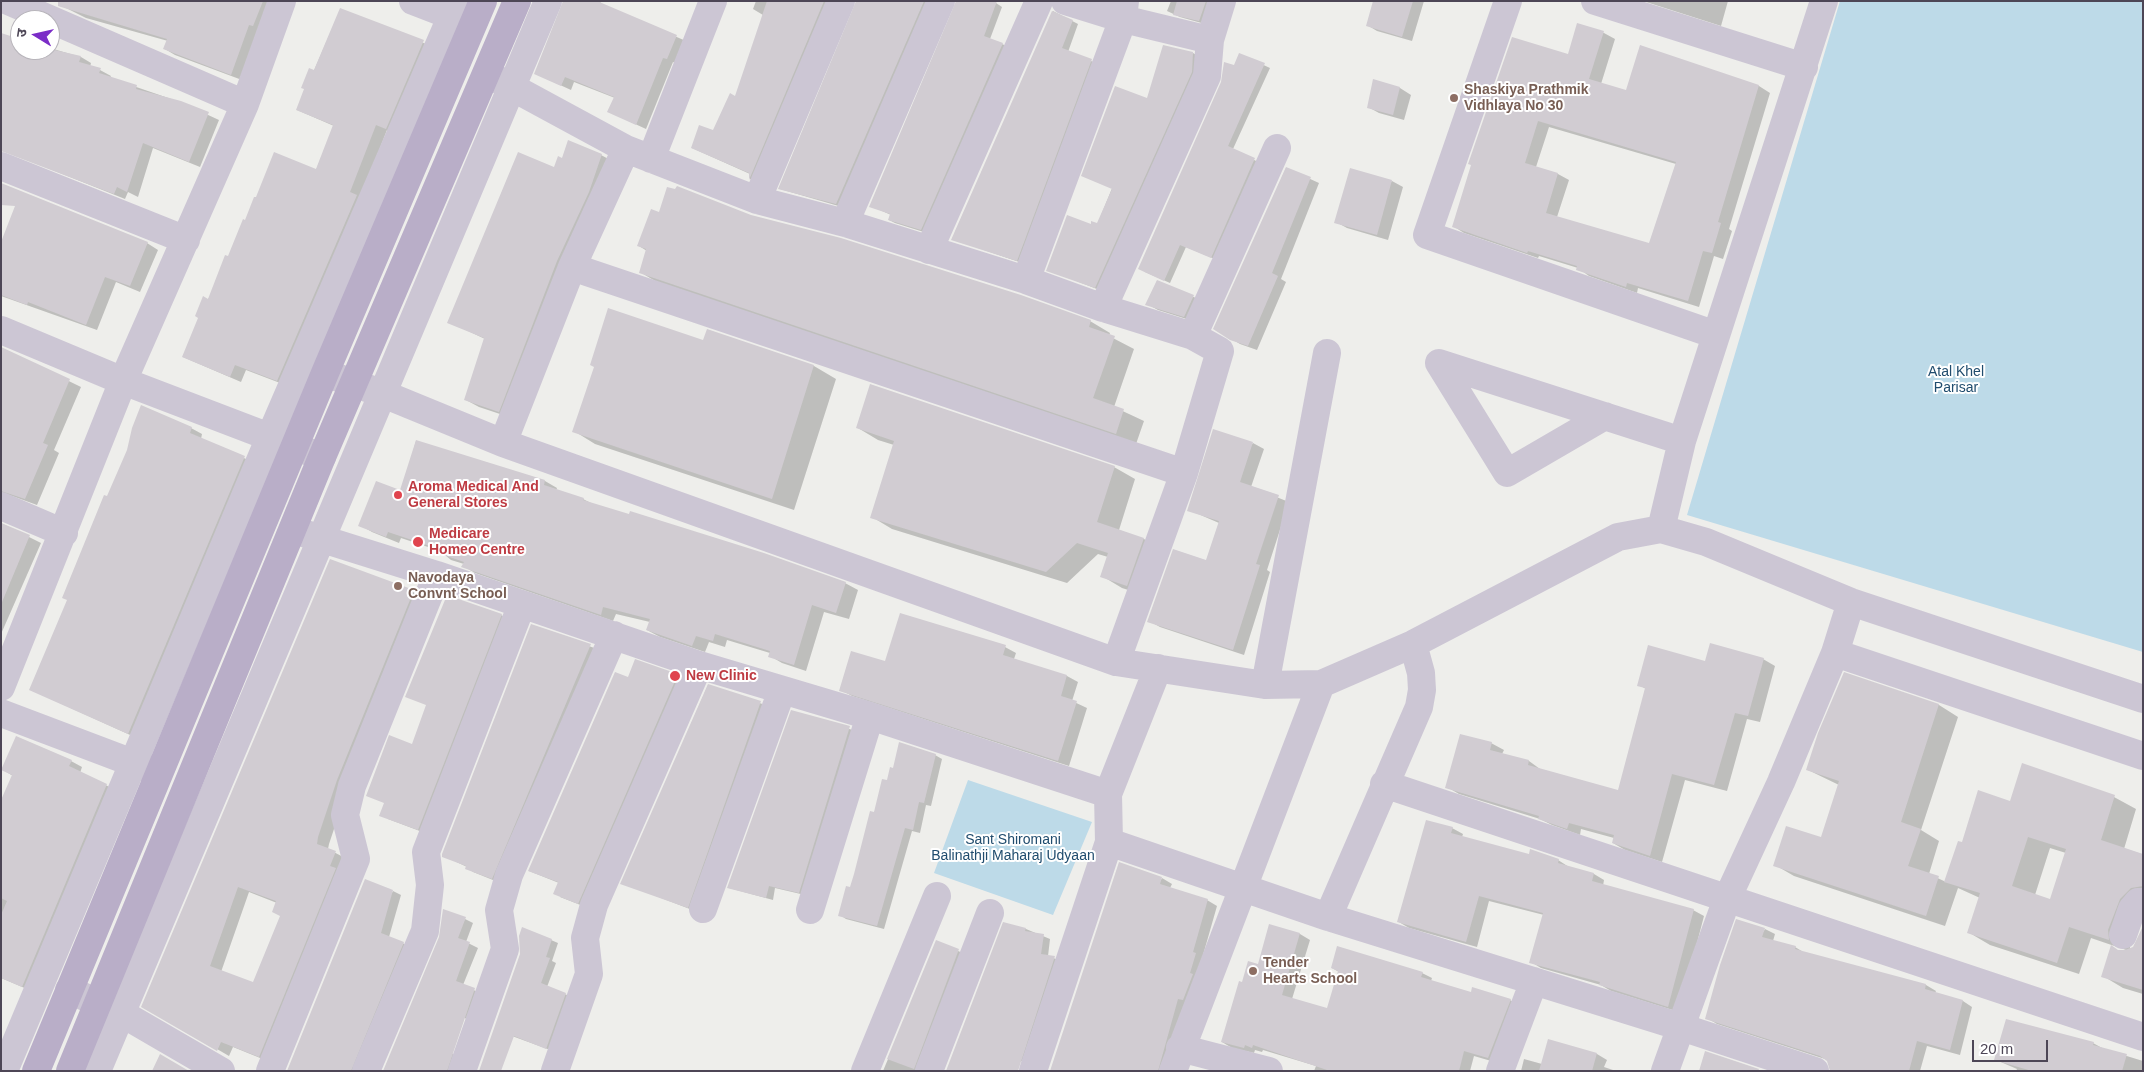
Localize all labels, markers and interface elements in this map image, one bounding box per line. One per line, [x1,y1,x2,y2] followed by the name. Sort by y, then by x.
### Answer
[10,10,60,60] north arrow
[13,28,30,38] text: उ
[1464,82,1589,114] place label: Shaskiya Prathmik Vidhlaya No 30
[1448,92,1460,104] marker: Shaskiya Prathmik Vidhlaya No 30
[1928,364,1984,397] park label: Atal Khel Parisar
[408,479,539,512] place label: Aroma Medical And General Stores
[392,489,404,501] marker: Aroma Medical And General Stores
[429,526,525,558] place label: Medicare Homeo Centre
[411,535,425,549] marker: Medicare Homeo Centre
[408,570,507,602] place label: Navodaya Convnt School
[392,580,404,592] marker: Navodaya Convnt School
[686,668,757,684] place label: New Clinic
[668,669,682,683] marker: New Clinic
[931,832,1095,864] park label: Sant Shiromani Balinathji Maharaj Udyaan
[1263,955,1357,988] place label: Tender Hearts School
[1247,965,1259,977] marker: Tender Hearts School
[1974,1030,2050,1062] scale bar
[1980,1040,2013,1057] text: 20 m

